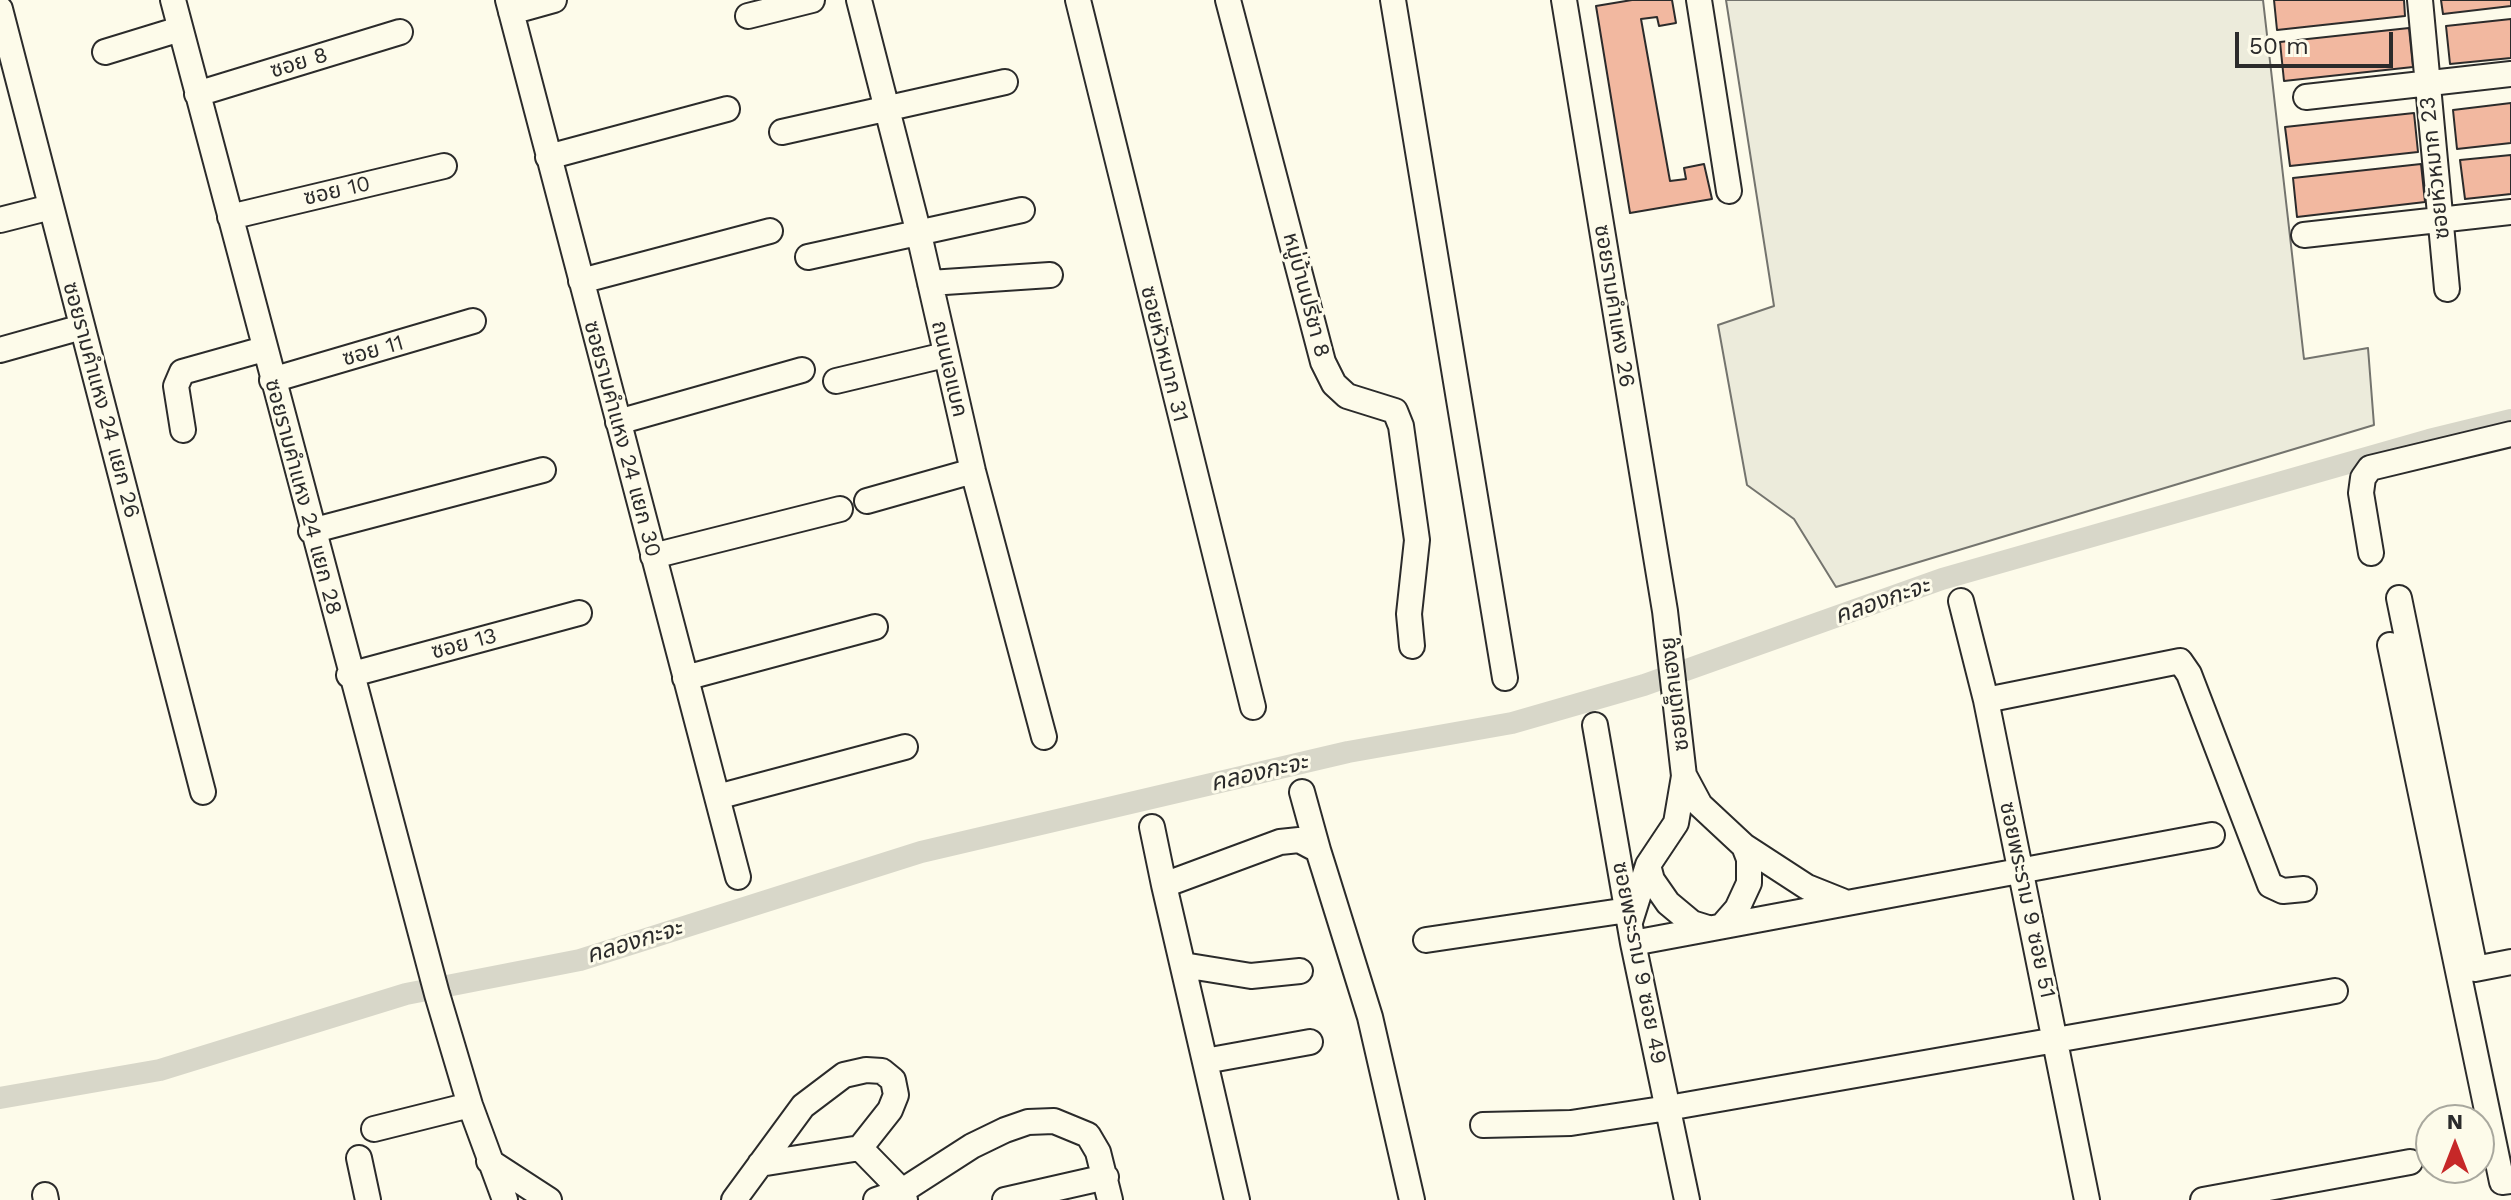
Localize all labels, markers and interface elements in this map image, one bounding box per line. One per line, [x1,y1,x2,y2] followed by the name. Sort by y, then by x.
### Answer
[2239,16,2397,66] scale bar
[2249,32,2309,60] text: 50 m
[267,42,331,84] street label: ซอย 8
[2414,95,2456,241] street label: ซอยหัวหมาก 23
[301,171,373,211] street label: ซอย 10
[1588,223,1640,389] street label: ซอยรามคำแหง 26
[1277,230,1335,360] street label: หมู่บ้านปรีชา 8
[57,279,145,521] street label: ซอยรามคำแหง 24 แยก 26
[1134,283,1194,425] street label: ซอยหัวหมาก 31
[578,318,666,560] street label: ซอยรามคำแหง 24 แยก 30
[925,318,973,420] street label: ถนนเอแบค
[339,330,407,372] street label: ซอย 11
[259,376,347,618] street label: ซอยรามคำแหง 24 แยก 28
[1831,571,1933,631] water label: คลองกะจะ
[428,623,500,665] street label: ซอย 13
[1655,635,1695,753] street label: ซอยเต็กเฮงยู
[1208,748,1310,798] water label: คลองกะจะ
[1993,799,2061,1001] street label: ซอยพระราม 9 ซอย 51
[1606,860,1672,1066] street label: ซอยพระราม 9 ซอย 49
[583,914,685,970] water label: คลองกะจะ
[2415,1104,2495,1184] north arrow
[2447,1109,2463,1134] text: N

